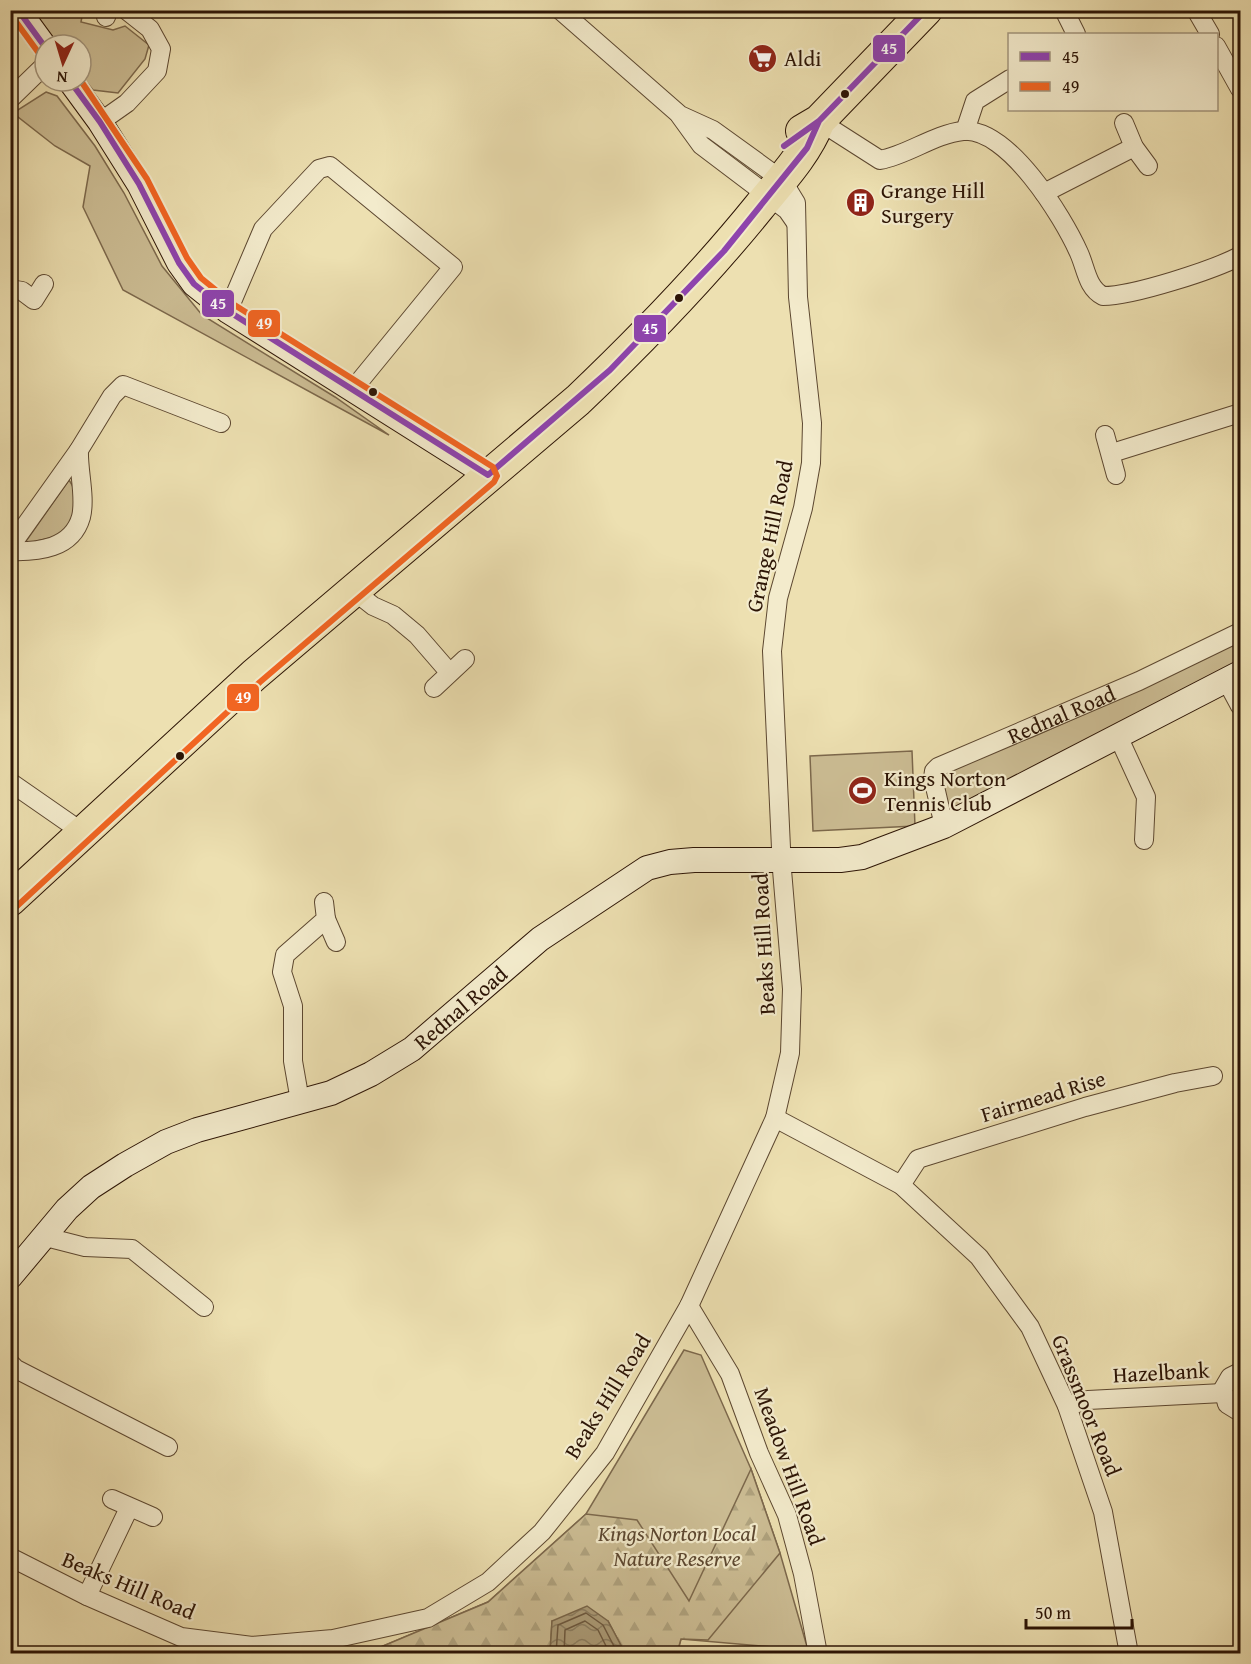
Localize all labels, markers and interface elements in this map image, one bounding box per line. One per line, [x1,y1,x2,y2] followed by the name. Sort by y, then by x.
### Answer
[33,33,93,93] north arrow
[1008,33,1218,111] legend
[872,34,906,63] line badge: 45
[881,36,897,60] text: 45
[747,42,779,74] supermarket icon: Aldi
[784,42,821,74] place label: Aldi
[1062,43,1079,70] text: 45
[55,66,68,90] text: N
[1062,73,1079,100] text: 49
[839,88,851,100] unlabelled marker
[881,174,985,231] place label: Grange Hill Surgery
[844,187,876,219] building icon: Grange Hill Surgery
[201,289,235,318] line badge: 45
[210,291,226,315] text: 45
[673,292,685,304] unlabelled marker
[247,309,281,338] line badge: 49
[256,311,272,335] text: 49
[633,314,667,343] line badge: 45
[642,316,658,340] text: 45
[367,386,379,398] unlabelled marker
[737,457,801,615] street label: Grange Hill Road
[1002,677,1120,752] street label: Rednal Road
[226,683,260,712] line badge: 49
[235,685,251,709] text: 49
[174,750,186,762] unlabelled marker
[884,762,1007,819] place label: Kings Norton Tennis Club
[847,775,879,807] sports icon: Kings Norton Tennis Club
[743,872,783,1016] street label: Beaks Hill Road
[406,958,514,1057] street label: Rednal Road
[977,1062,1109,1130] street label: Fairmead Rise
[556,1327,658,1465] street label: Beaks Hill Road
[1044,1329,1130,1481] street label: Grassmoor Road
[1112,1353,1211,1391] street label: Hazelbank
[747,1383,833,1550] street label: Meadow Hill Road
[597,1517,756,1574] park label: Kings Norton Local Nature Reserve
[57,1543,201,1628] street label: Beaks Hill Road
[1026,1592,1132,1630] scale bar
[1035,1599,1071,1626] text: 50 m

